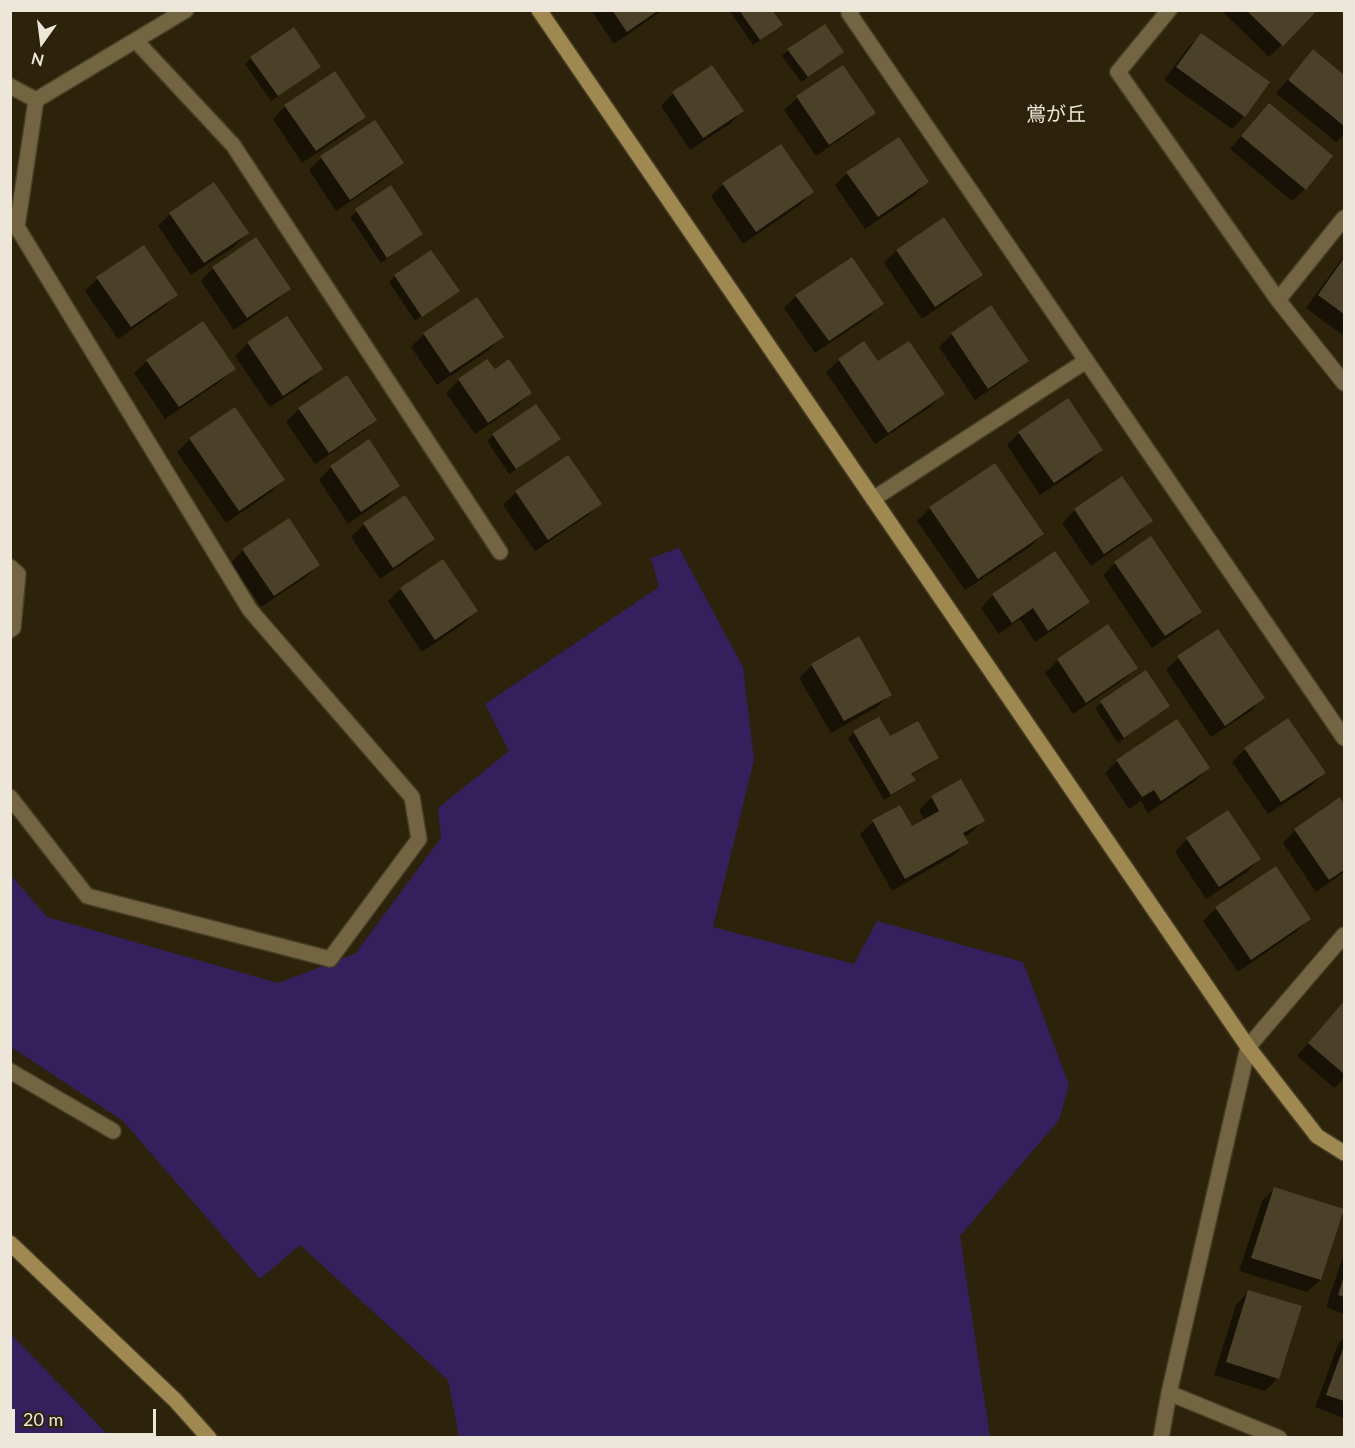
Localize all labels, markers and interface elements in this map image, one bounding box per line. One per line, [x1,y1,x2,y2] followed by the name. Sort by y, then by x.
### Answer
[12,12,72,72] north arrow
[29,49,46,71] text: N
[1026,103,1086,127] district label: 鴬が丘
[15,1397,159,1435] scale bar
[23,1408,63,1430] text: 20 m

